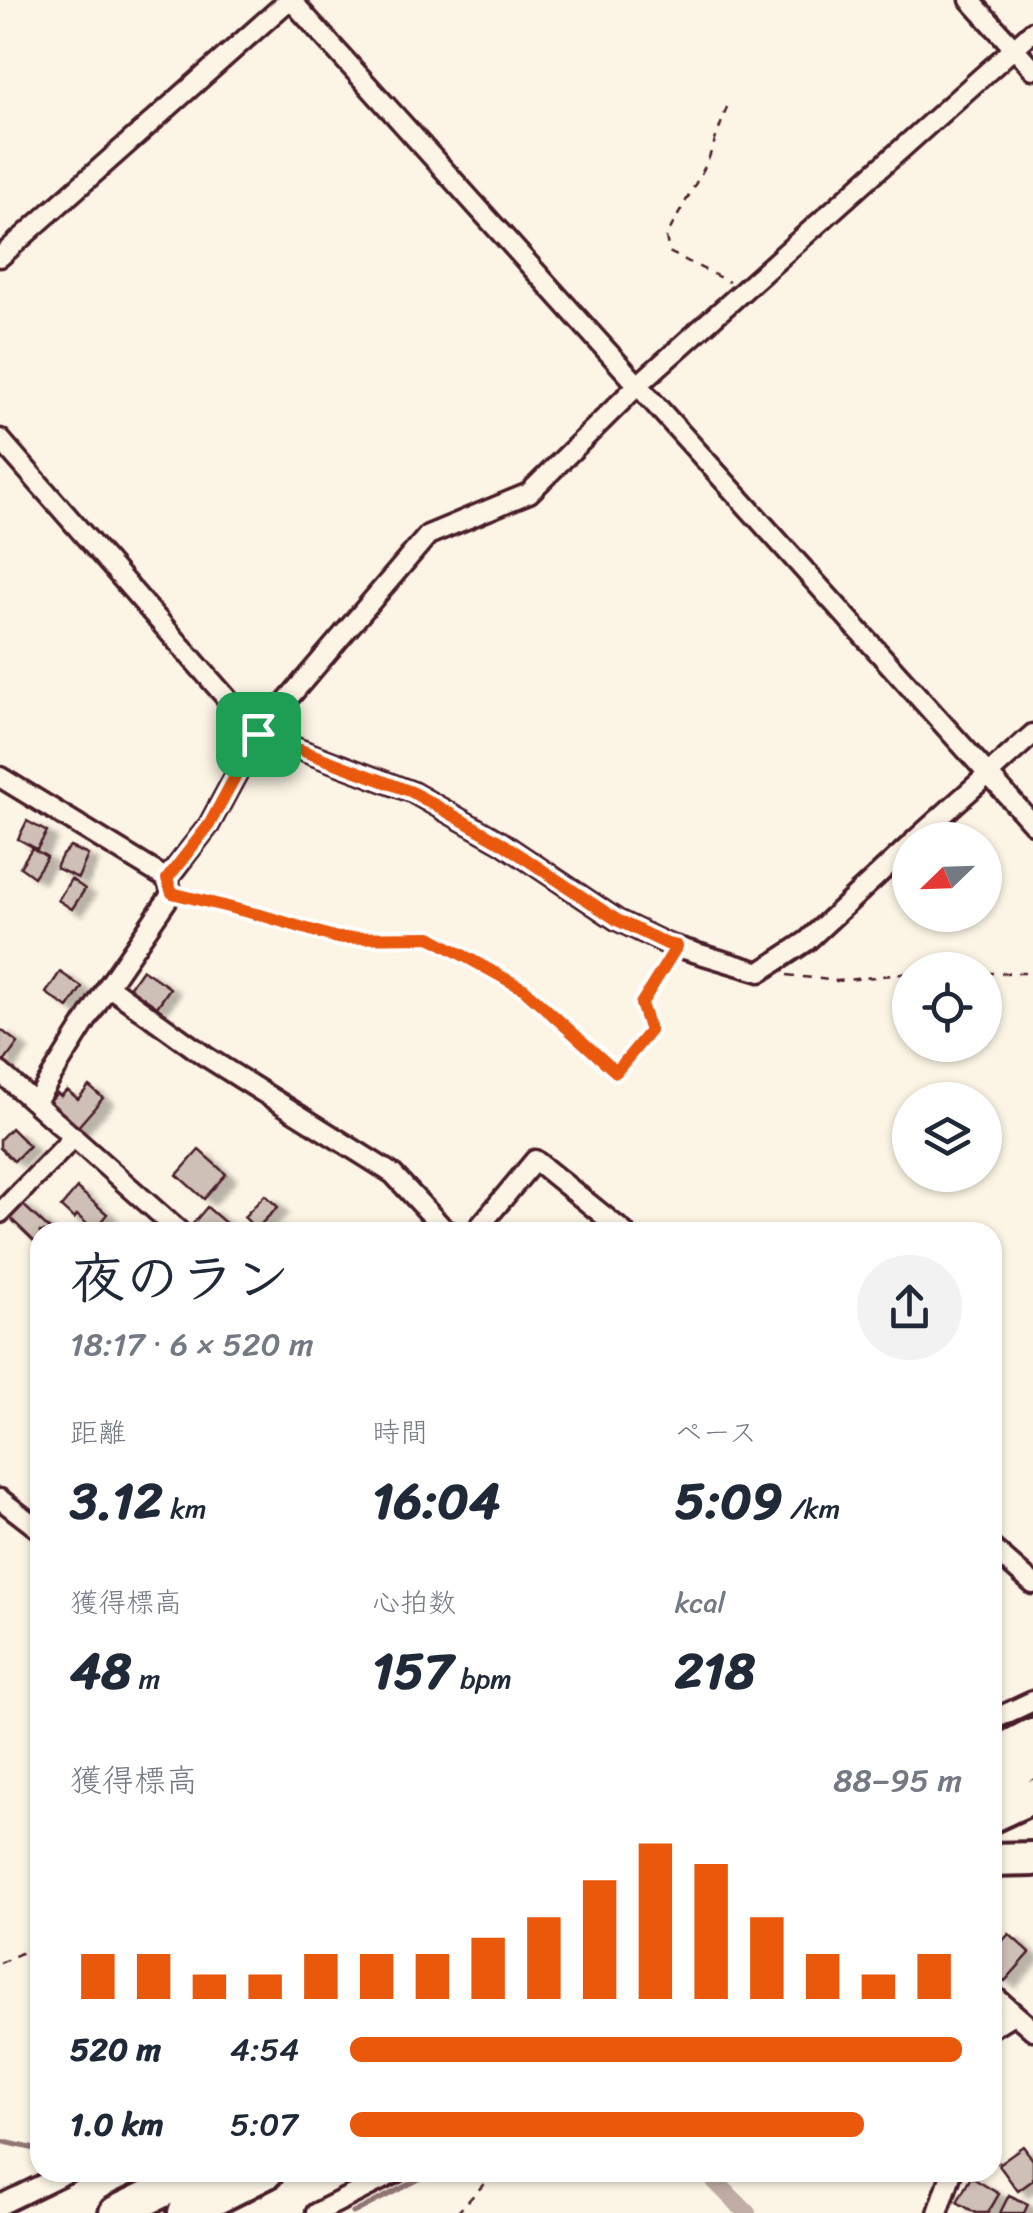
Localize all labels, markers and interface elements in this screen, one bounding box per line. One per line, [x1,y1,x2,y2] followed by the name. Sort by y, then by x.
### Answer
[216,692,301,777] pin
[231,707,286,762] icon: arrive
[892,822,1002,932] north arrow
[892,822,1002,1192] map controls
[892,952,1002,1062] button: locate
[892,1082,1002,1192] button: layers
[70,1230,290,1327] text: 夜のラン
[857,1255,962,1360] button: share
[70,1316,314,1373] text: 18:17 · 6 × 520 m
[70,1408,126,1457] text: 距離
[372,1408,428,1457] text: 時間
[675,1408,757,1457] text: ペース
[70,1457,163,1546] text: 3.12
[372,1457,500,1546] text: 16:04
[675,1457,783,1546] text: 5:09
[163,1484,207,1533] text: km
[783,1484,840,1533] text: /km
[70,1578,182,1627] text: 獲得標高
[372,1578,456,1627] text: 心拍数
[675,1578,726,1627] text: kcal
[70,1627,131,1716] text: 48
[372,1627,453,1716] text: 157
[675,1627,755,1716] text: 218
[131,1654,160,1703] text: m
[453,1654,512,1703] text: bpm
[70,1752,198,1809] text: 獲得標高
[833,1752,962,1809] text: 88–95 m
[70,2021,161,2078] text: 520 m
[230,2021,299,2078] text: 4:54
[70,2096,164,2153] text: 1.0 km
[230,2096,298,2153] text: 5:07

